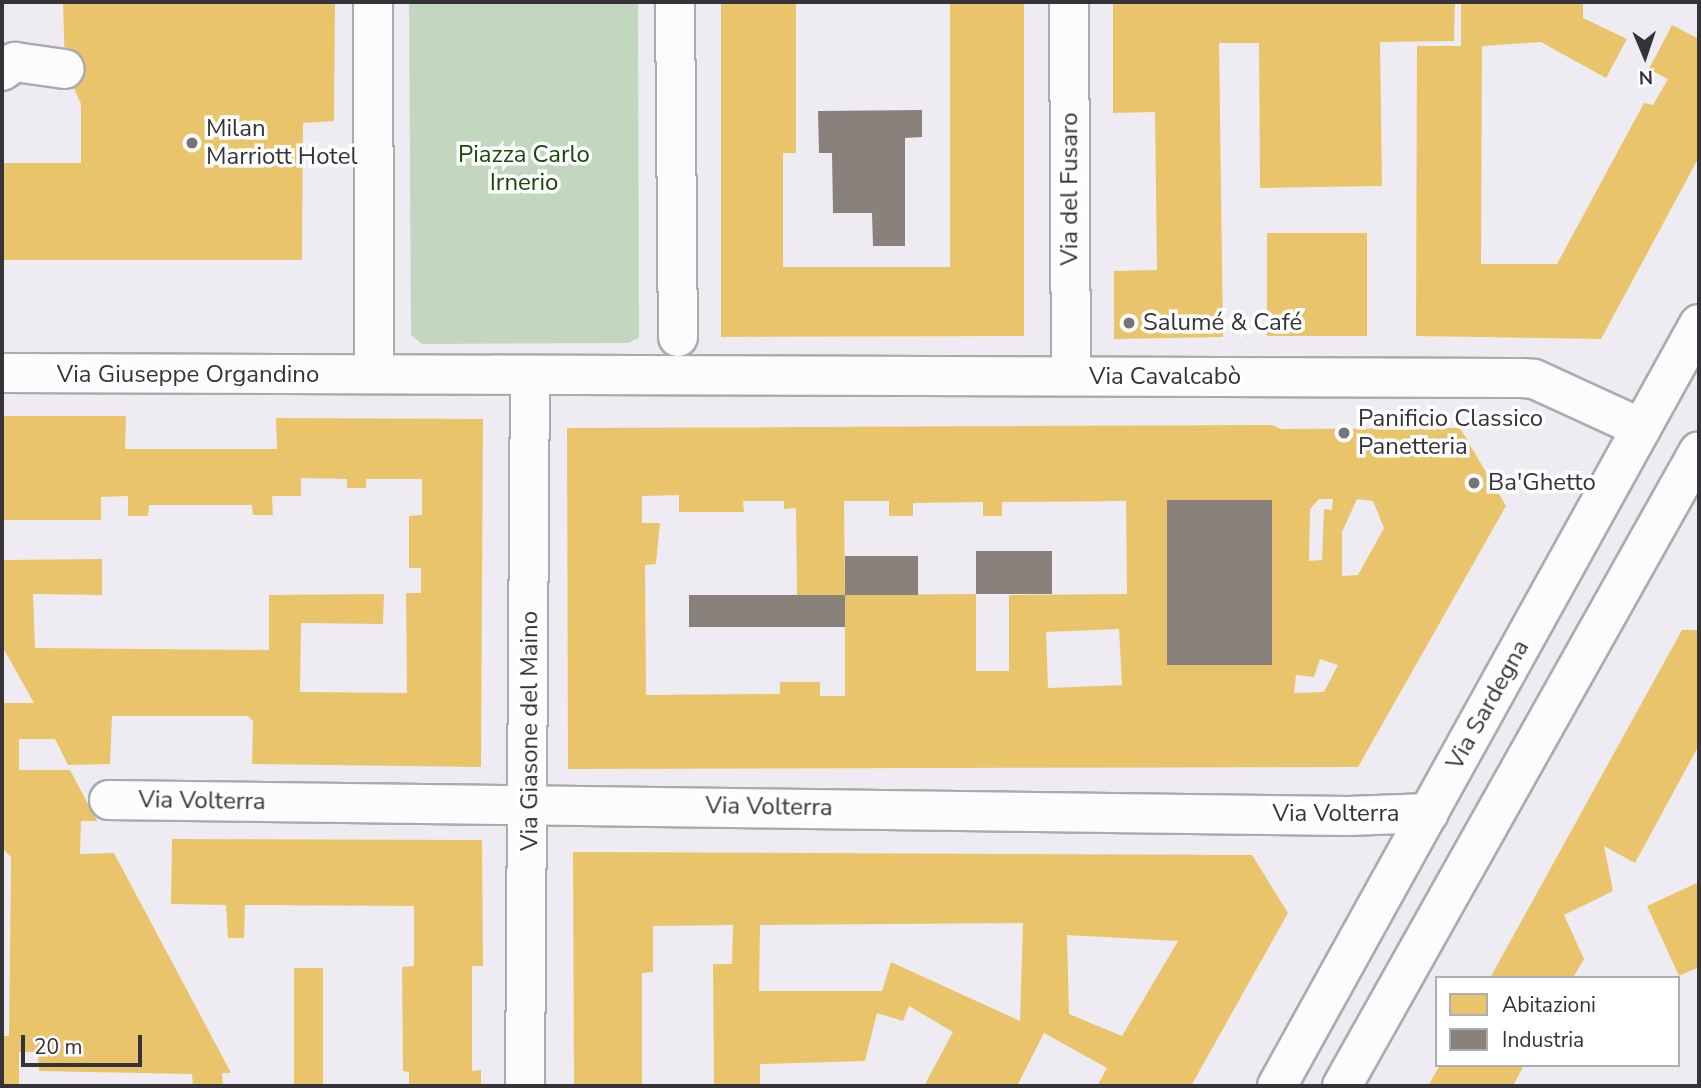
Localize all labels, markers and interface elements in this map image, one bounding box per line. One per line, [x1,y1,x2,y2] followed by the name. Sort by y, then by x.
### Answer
[1610,21,1680,91] north arrow
[1638,64,1653,90] text: N
[1056,112,1084,266] street label: Via del Fusaro
[206,115,358,171] place label: Milan Marriott Hotel
[184,135,200,151] marker: Milan Marriott Hotel
[458,141,590,197] park label: Piazza Carlo Irnerio
[1143,309,1302,337] place label: Salumé & Café
[1121,315,1137,331] marker: Salumé & Café
[57,361,319,389] street label: Via Giuseppe Organdino
[1089,363,1241,391] street label: Via Cavalcabò
[1358,405,1543,461] place label: Panificio Classico Panetteria
[1336,425,1352,441] marker: Panificio Classico Panetteria
[1488,469,1596,497] place label: Ba'Ghetto
[1466,475,1482,491] marker: Ba'Ghetto
[516,611,544,851] street label: Via Giasone del Maino
[1440,635,1536,775] street label: Via Sardegna
[138,785,266,817] street label: Via Volterra
[705,791,833,823] street label: Via Volterra
[1272,800,1400,828] street label: Via Volterra
[1435,976,1680,1067] legend
[1502,991,1596,1019] text: Abitazioni
[24,1021,145,1066] scale bar
[1502,1026,1584,1054] text: Industria
[34,1033,83,1061] text: 20 m

